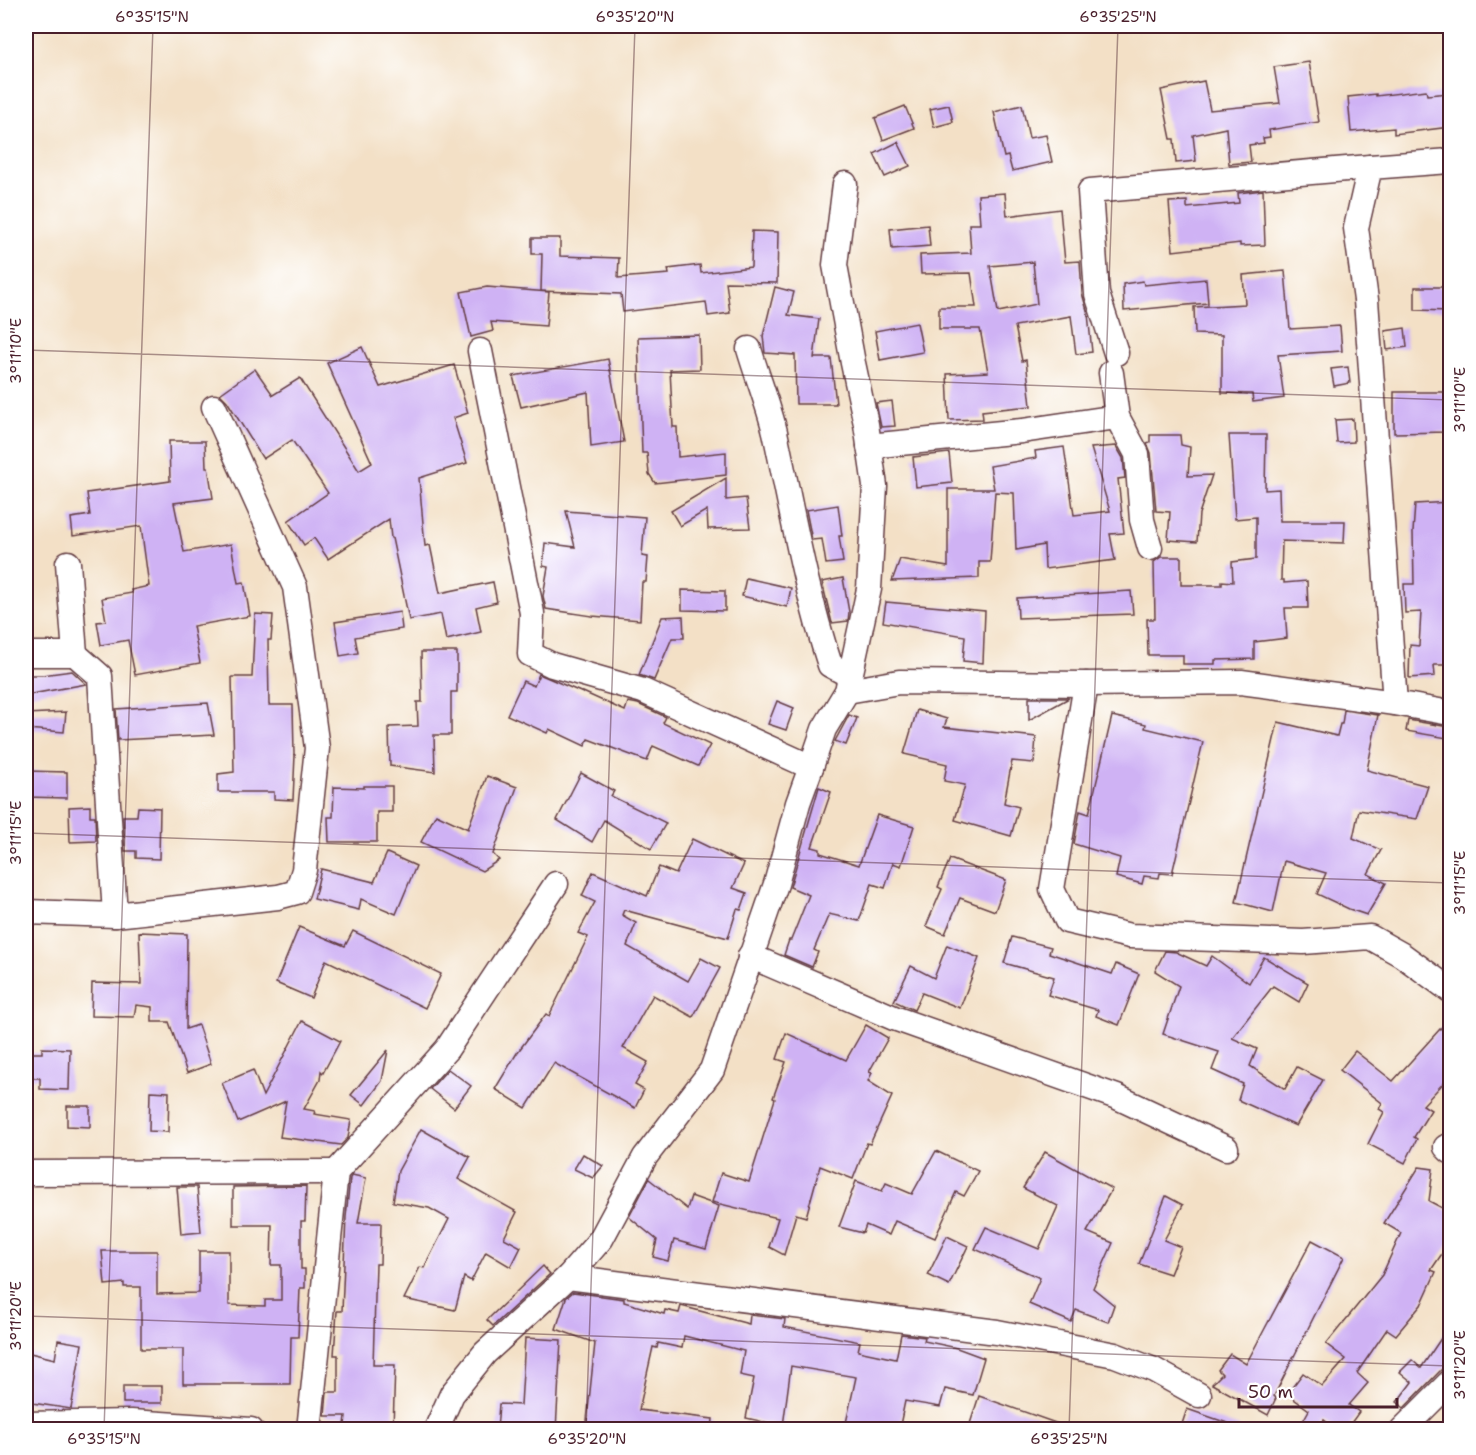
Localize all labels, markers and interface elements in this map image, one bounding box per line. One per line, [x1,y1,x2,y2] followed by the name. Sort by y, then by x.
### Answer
[115,7,189,27] text: 6°35'15"N
[596,7,674,27] text: 6°35'20"N
[1079,7,1157,27] text: 6°35'25"N
[6,318,26,384] text: 3°11'10"E
[1450,367,1470,433] text: 3°11'10"E
[6,801,26,865] text: 3°11'15"E
[1450,851,1470,915] text: 3°11'15"E
[6,1281,26,1351] text: 3°11'20"E
[1450,1330,1470,1400] text: 3°11'20"E
[1239,1371,1396,1409] scale bar
[1248,1380,1293,1404] text: 50 m
[67,1429,141,1449] text: 6°35'15"N
[548,1429,626,1449] text: 6°35'20"N
[1030,1429,1108,1449] text: 6°35'25"N

